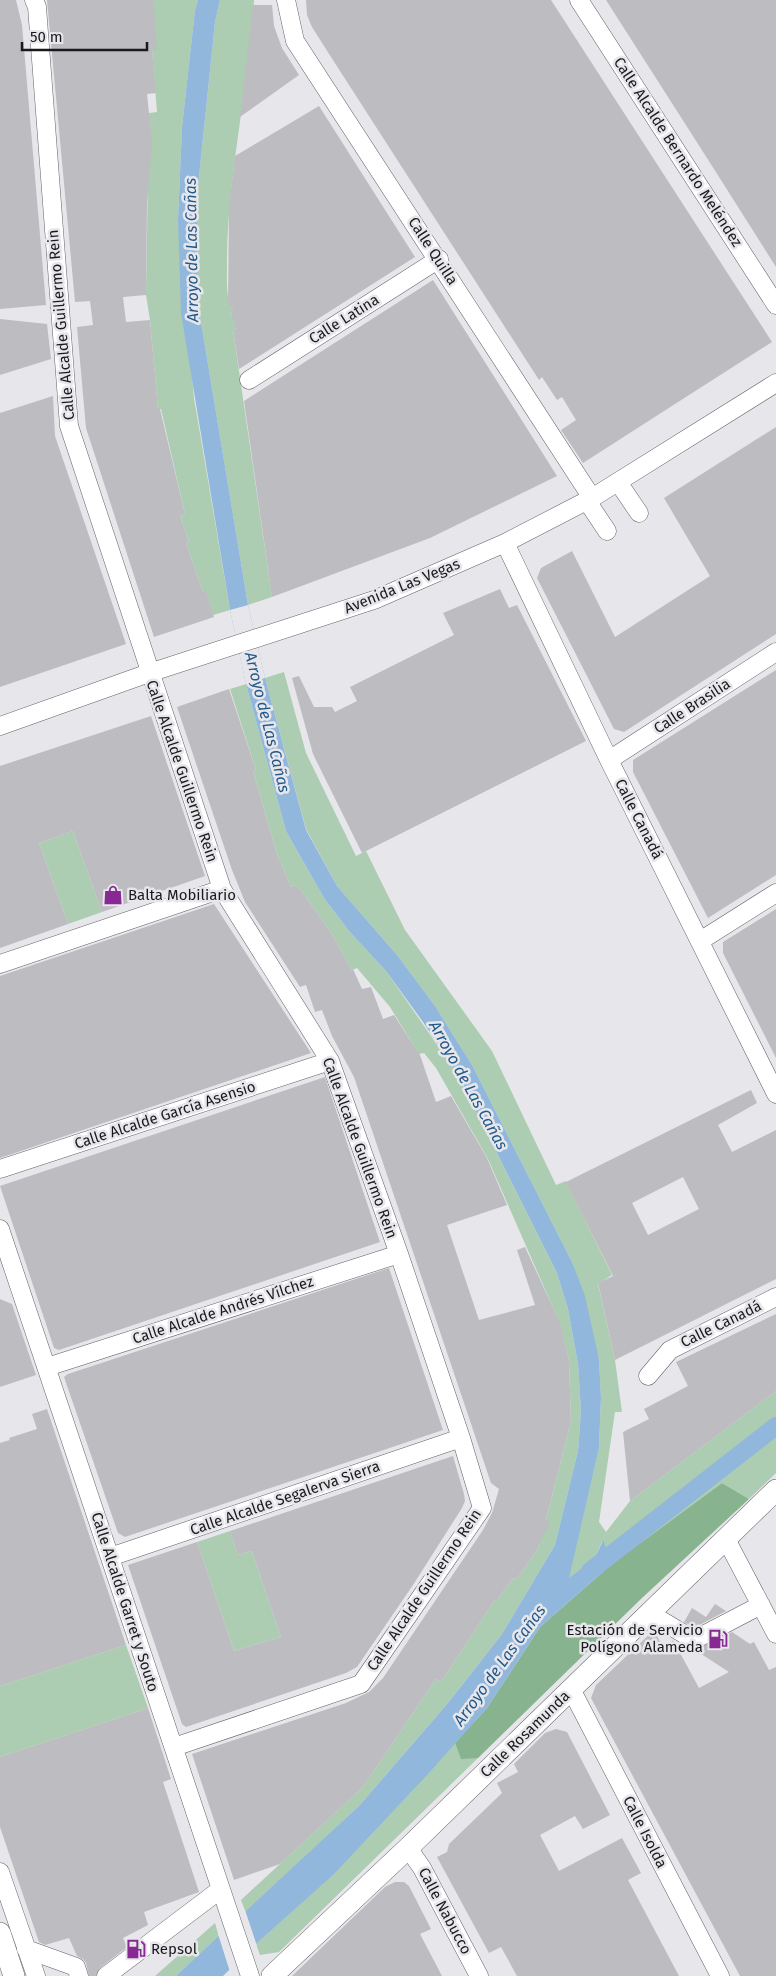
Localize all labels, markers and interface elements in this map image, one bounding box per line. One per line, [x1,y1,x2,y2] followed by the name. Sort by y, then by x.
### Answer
[22,20,148,52] scale bar
[30,28,63,46] text: 50 m
[610,54,746,250] street label: Calle Alcalde Bernardo Meléndez
[181,178,202,323] water label: Arroyo de Las Cañas
[404,214,462,288] street label: Calle Quilla
[44,229,78,421] street label: Calle Alcalde Guillermo Rein
[306,290,382,348] street label: Calle Latina
[342,555,462,617] street label: Avenida Las Vegas
[241,649,294,794] water label: Arroyo de Las Cañas
[650,675,734,737] street label: Calle Brasilia
[142,678,222,864] street label: Calle Alcalde Guillermo Rein
[611,776,667,862] street label: Calle Canadá
[102,884,124,906] shop icon: Balta Mobiliario
[128,886,236,904] place label: Balta Mobiliario
[425,1017,512,1153] water label: Arroyo de Las Cañas
[319,1055,401,1241] street label: Calle Alcalde Guillermo Rein
[72,1077,258,1153] street label: Calle Alcalde García Asensio
[130,1272,316,1348] street label: Calle Alcalde Andrés Vílchez
[678,1297,764,1351] street label: Calle Canadá
[188,1457,382,1539] street label: Calle Alcalde Segalerva Sierra
[363,1506,485,1674] street label: Calle Alcalde Guillermo Rein
[87,1510,163,1694] street label: Calle Alcalde Garret y Souto
[449,1601,550,1730] water label: Arroyo de Las Cañas
[567,1621,703,1656] place label: Estación de Servicio Polígono Alameda
[707,1628,729,1650] fuel station icon: Estación de Servicio Polígono Alameda
[477,1687,573,1781] street label: Calle Rosamunda
[619,1793,671,1871] street label: Calle Isolda
[415,1865,475,1957] street label: Calle Nabucco
[125,1938,147,1960] fuel station icon: Repsol
[151,1940,198,1958] place label: Repsol

